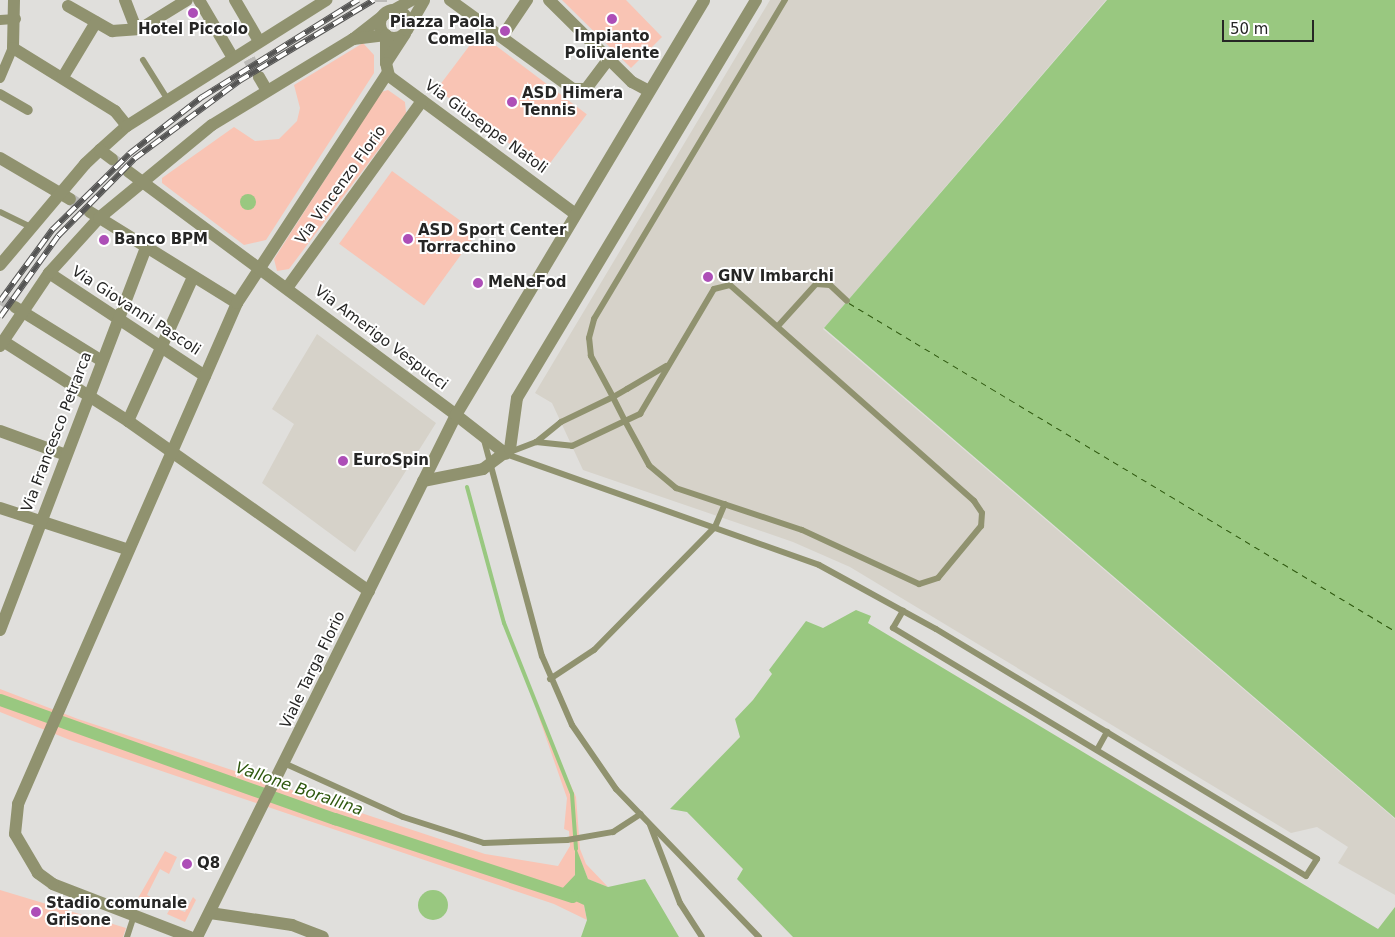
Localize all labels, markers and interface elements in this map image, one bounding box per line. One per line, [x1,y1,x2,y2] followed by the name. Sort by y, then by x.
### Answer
[187,7,199,19] marker: Hotel Piccolo
[1225,10,1318,42] scale bar
[390,13,495,48] place label: Piazza Paola Comella
[606,13,618,25] marker: Impianto Polivalente
[1230,20,1268,38] text: 50 m
[138,21,248,39] place label: Hotel Piccolo
[499,25,511,37] marker: Piazza Paola Comella
[565,27,659,62] place label: Impianto Polivalente
[421,76,551,178] street label: Via Giuseppe Natoli
[522,84,623,119] place label: ASD Himera Tennis
[506,96,518,108] marker: ASD Himera Tennis
[292,122,390,248] street label: Via Vincenzo Florio
[418,221,566,256] place label: ASD Sport Center Torracchino
[114,231,208,249] place label: Banco BPM
[402,233,414,245] marker: ASD Sport Center Torracchino
[98,234,110,246] marker: Banco BPM
[68,263,204,359] street label: Via Giovanni Pascoli
[718,268,834,286] place label: GNV Imbarchi
[702,271,714,283] marker: GNV Imbarchi
[488,274,567,292] place label: MeNeFod
[472,277,484,289] marker: MeNeFod
[311,282,451,394] street label: Via Amerigo Vespucci
[18,349,96,515] street label: Via Francesco Petrarca
[353,452,429,470] place label: EuroSpin
[337,455,349,467] marker: EuroSpin
[277,608,349,732] street label: Viale Targa Florio
[233,758,365,820] water label: Vallone Borallina
[197,855,220,873] place label: Q8
[181,858,193,870] marker: Q8
[46,894,187,929] place label: Stadio comunale Grisone
[30,906,42,918] marker: Stadio comunale Grisone

